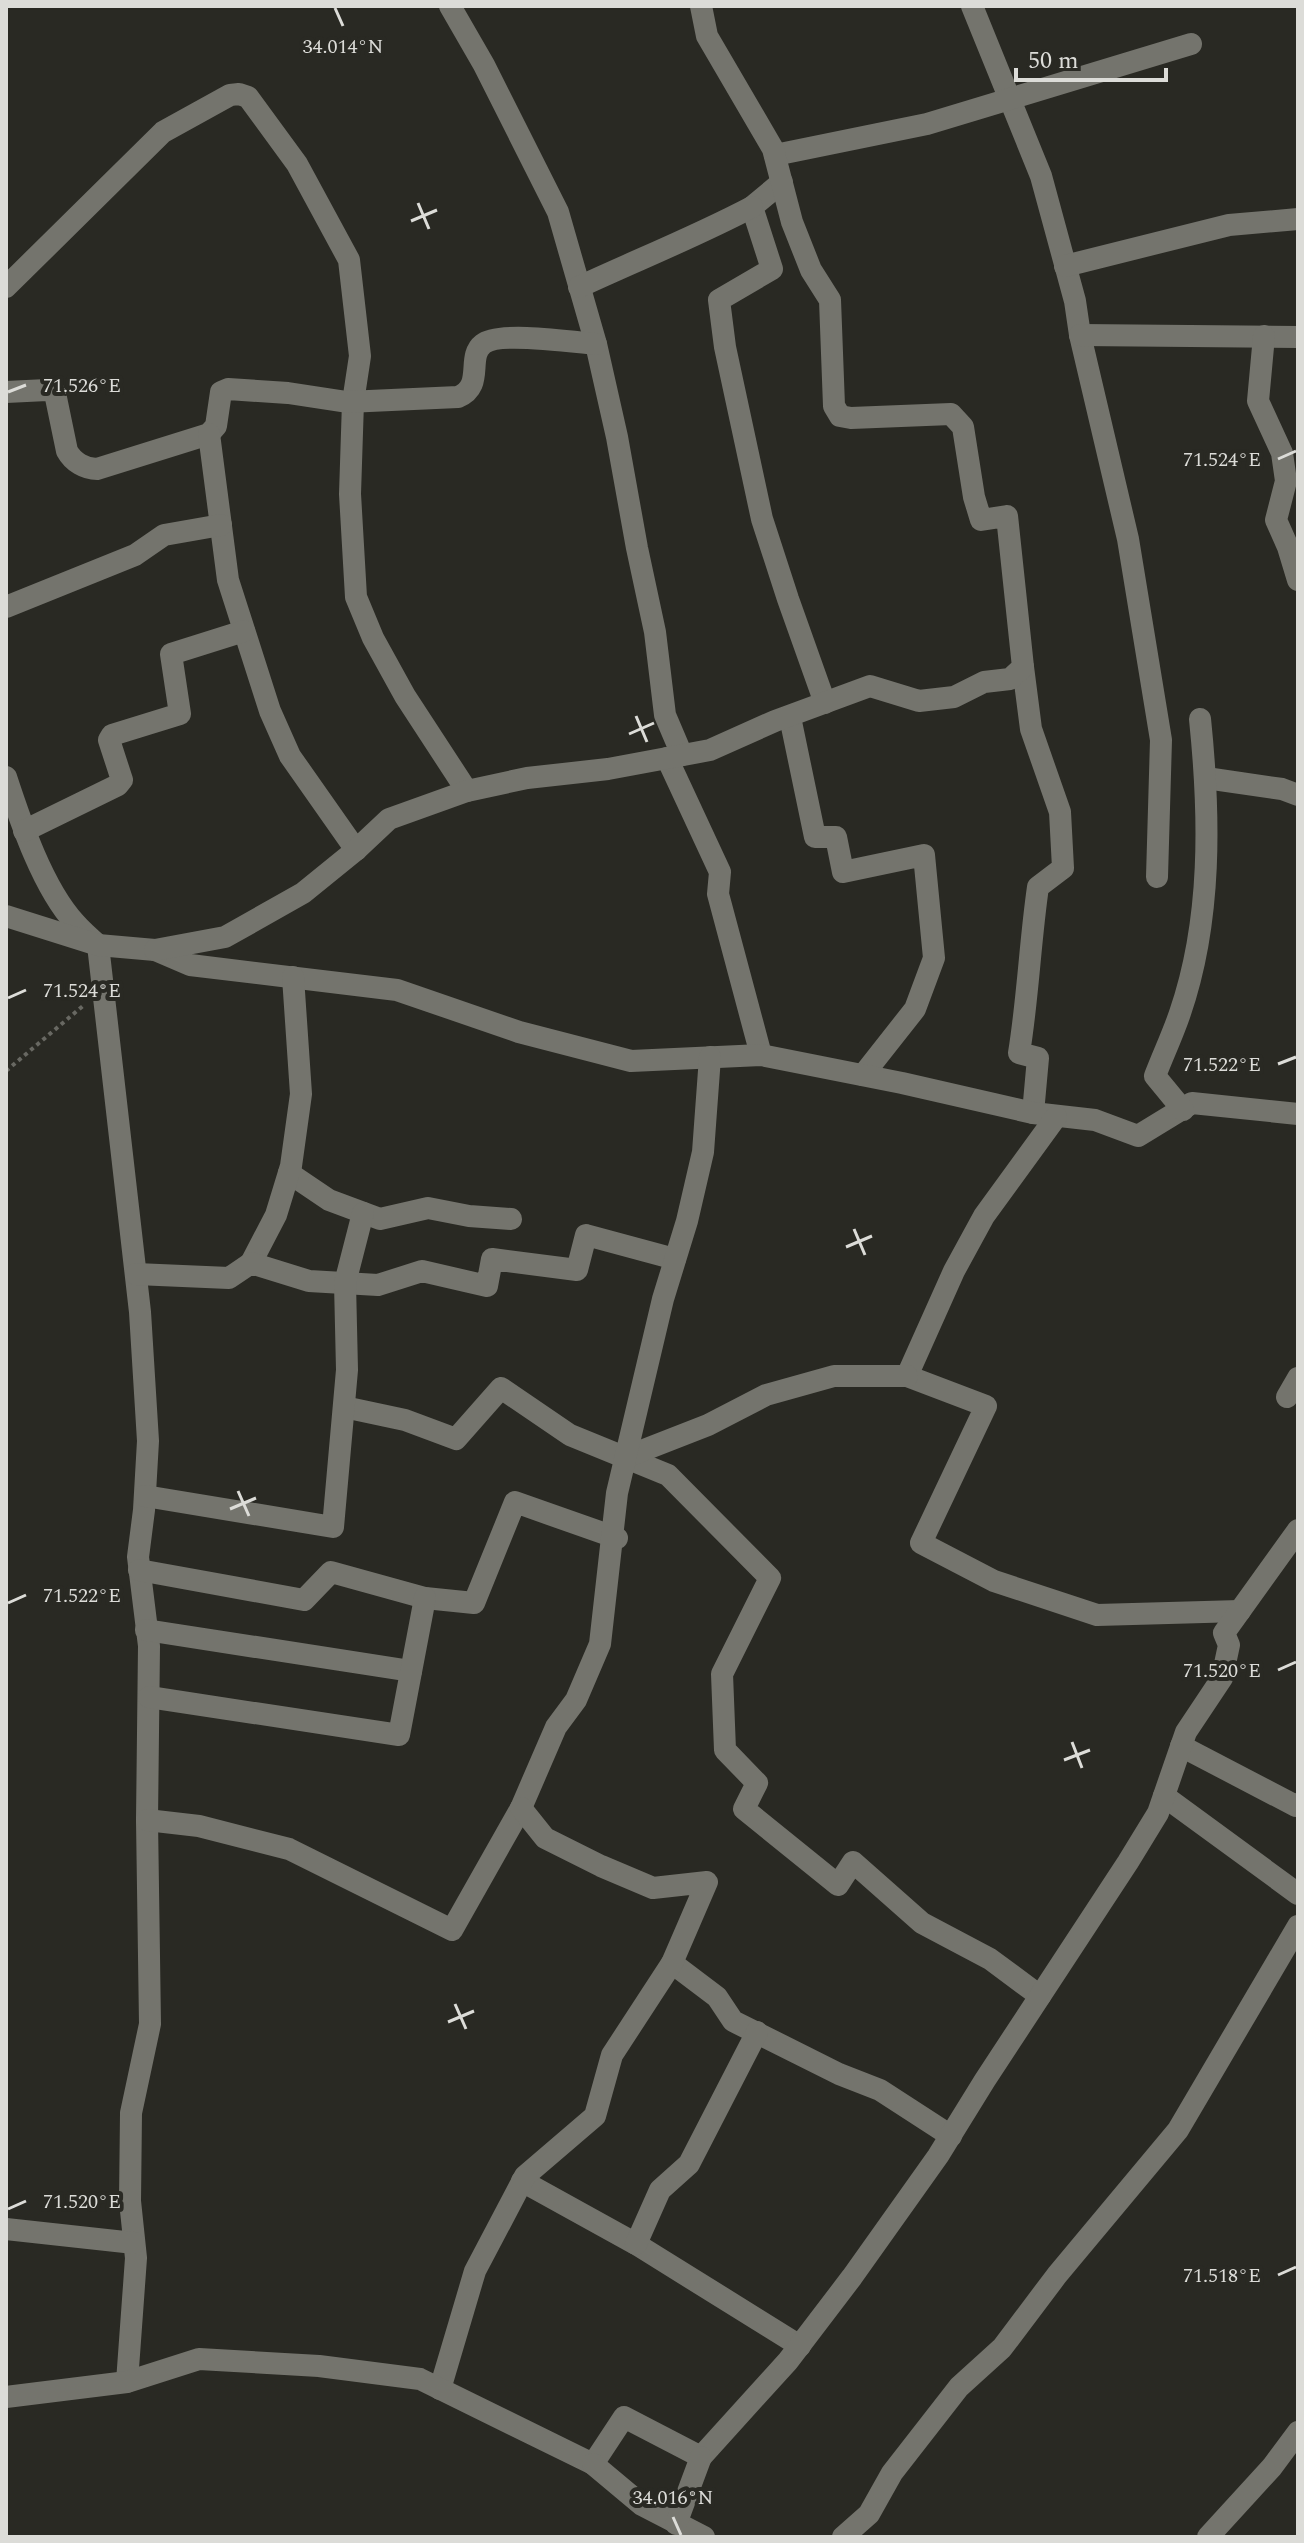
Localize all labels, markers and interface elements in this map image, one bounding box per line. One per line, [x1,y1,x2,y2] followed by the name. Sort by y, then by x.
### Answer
[303,32,383,62] text: 34.014°N
[1016,32,1166,82] scale bar
[1028,43,1079,79] text: 50 m
[43,371,121,401] text: 71.526°E
[1183,445,1261,475] text: 71.524°E
[43,976,121,1006] text: 71.524°E
[1183,1050,1261,1080] text: 71.522°E
[43,1581,121,1611] text: 71.522°E
[1183,1656,1261,1686] text: 71.520°E
[43,2187,121,2217] text: 71.520°E
[1183,2261,1261,2291] text: 71.518°E
[633,2483,713,2513] text: 34.016°N

